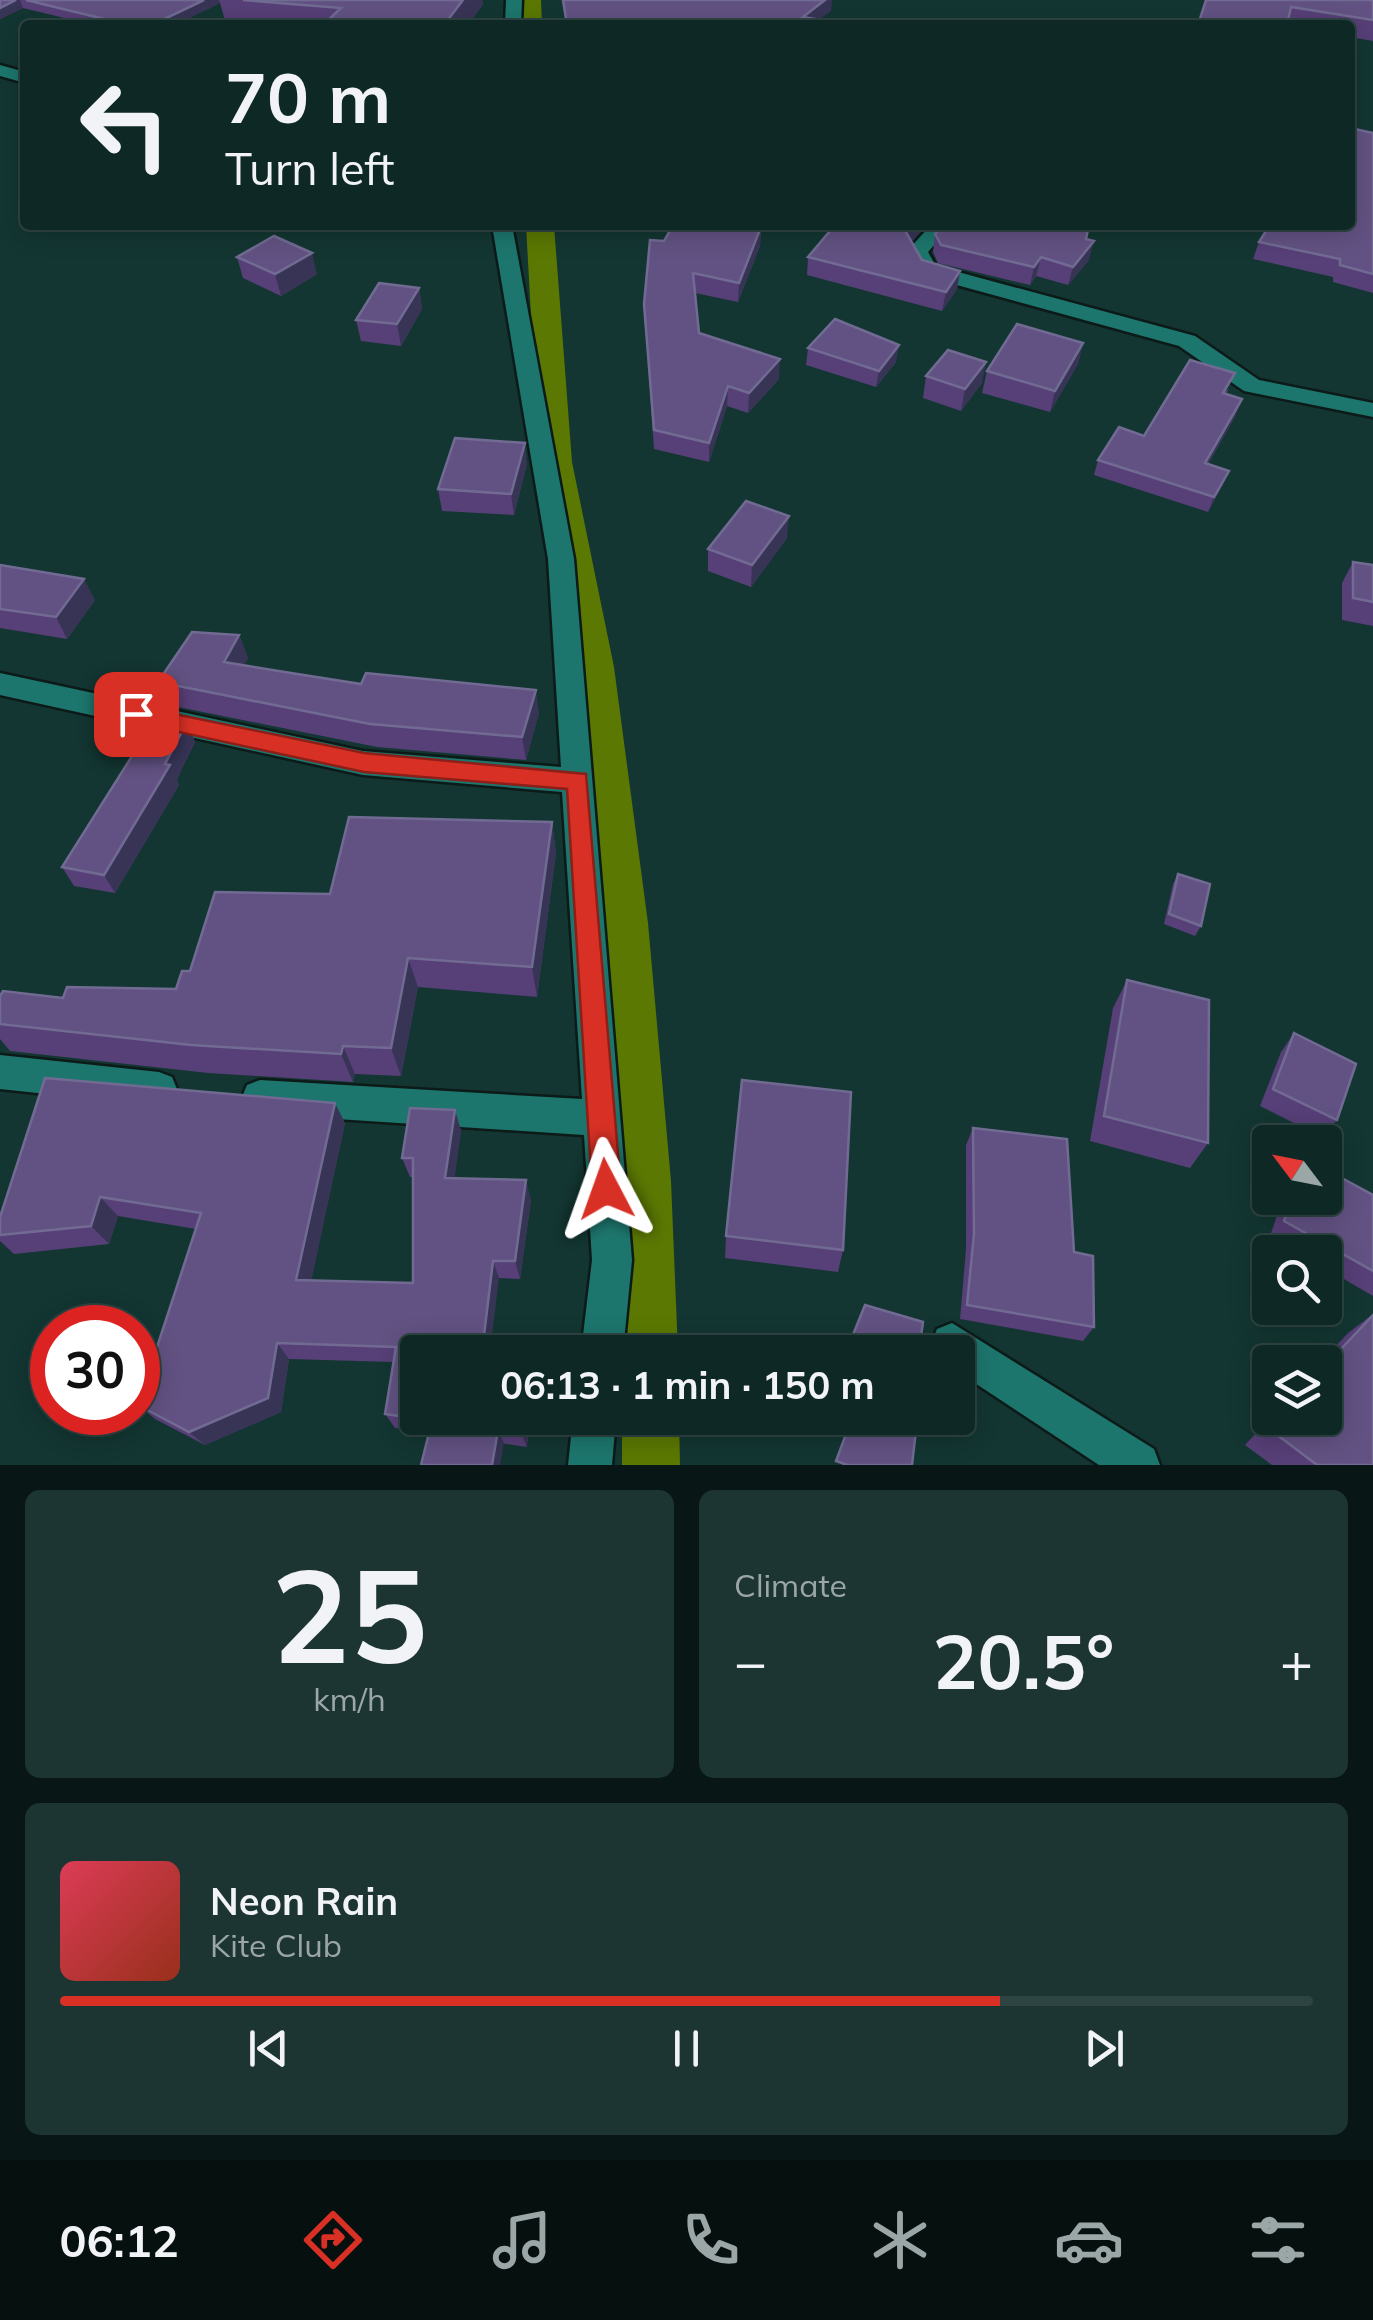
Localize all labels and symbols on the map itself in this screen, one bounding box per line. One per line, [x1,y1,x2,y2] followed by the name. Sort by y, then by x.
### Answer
[94,672,179,757] pin
[1252,1125,1342,1215] north arrow
[554,1137,658,1241] position arrow
[30,1305,160,1435] speed limit sign: 30

